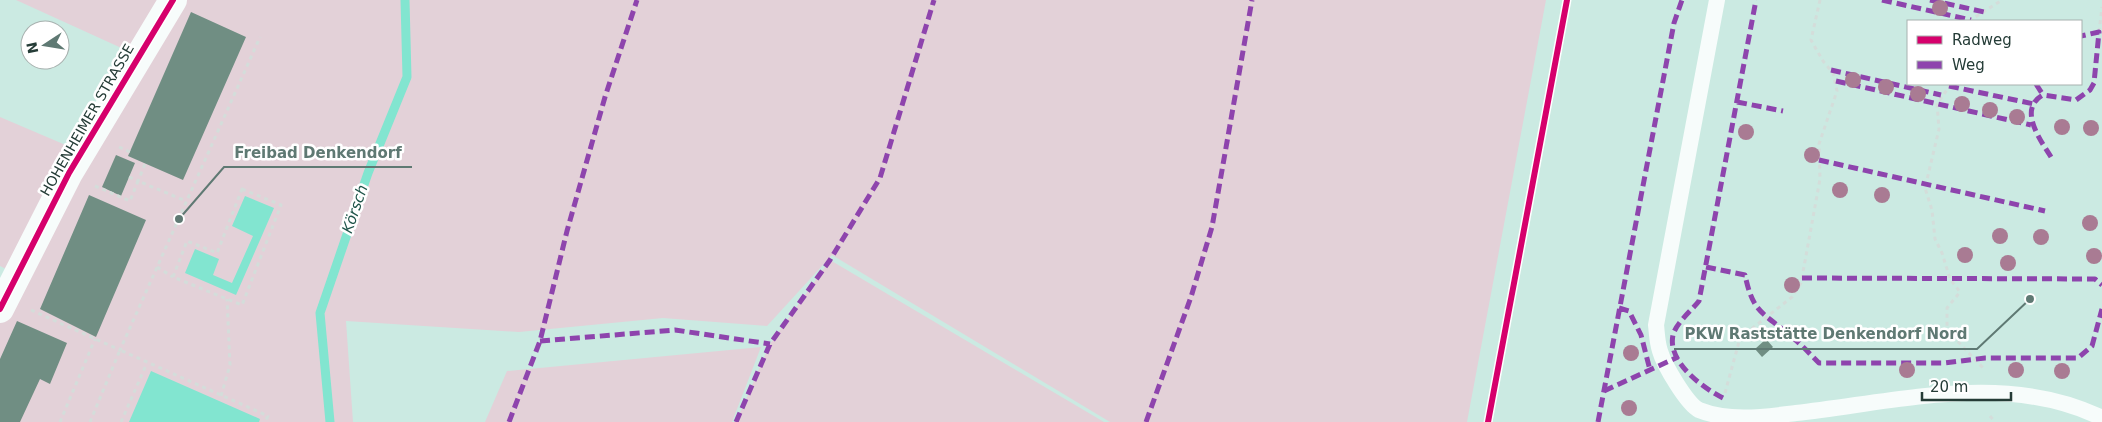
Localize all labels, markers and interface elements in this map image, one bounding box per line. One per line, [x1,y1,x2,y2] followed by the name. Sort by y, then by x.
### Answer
[20,20,70,70] north arrow
[1907,20,2082,85] legend
[1952,31,2012,49] text: Radweg
[23,40,41,55] text: N
[37,41,137,199] street label: HOHENHEIMER STRASSE
[1952,56,1985,74] text: Weg
[224,137,412,167] callout: Freibad Denkendorf
[234,144,402,162] text: Freibad Denkendorf
[338,182,372,236] water label: Körsch
[1674,319,1977,349] callout: PKW Raststätte Denkendorf Nord
[1684,325,1968,343] text: PKW Raststätte Denkendorf Nord
[1922,370,2011,402] scale bar
[1930,378,1968,396] text: 20 m

